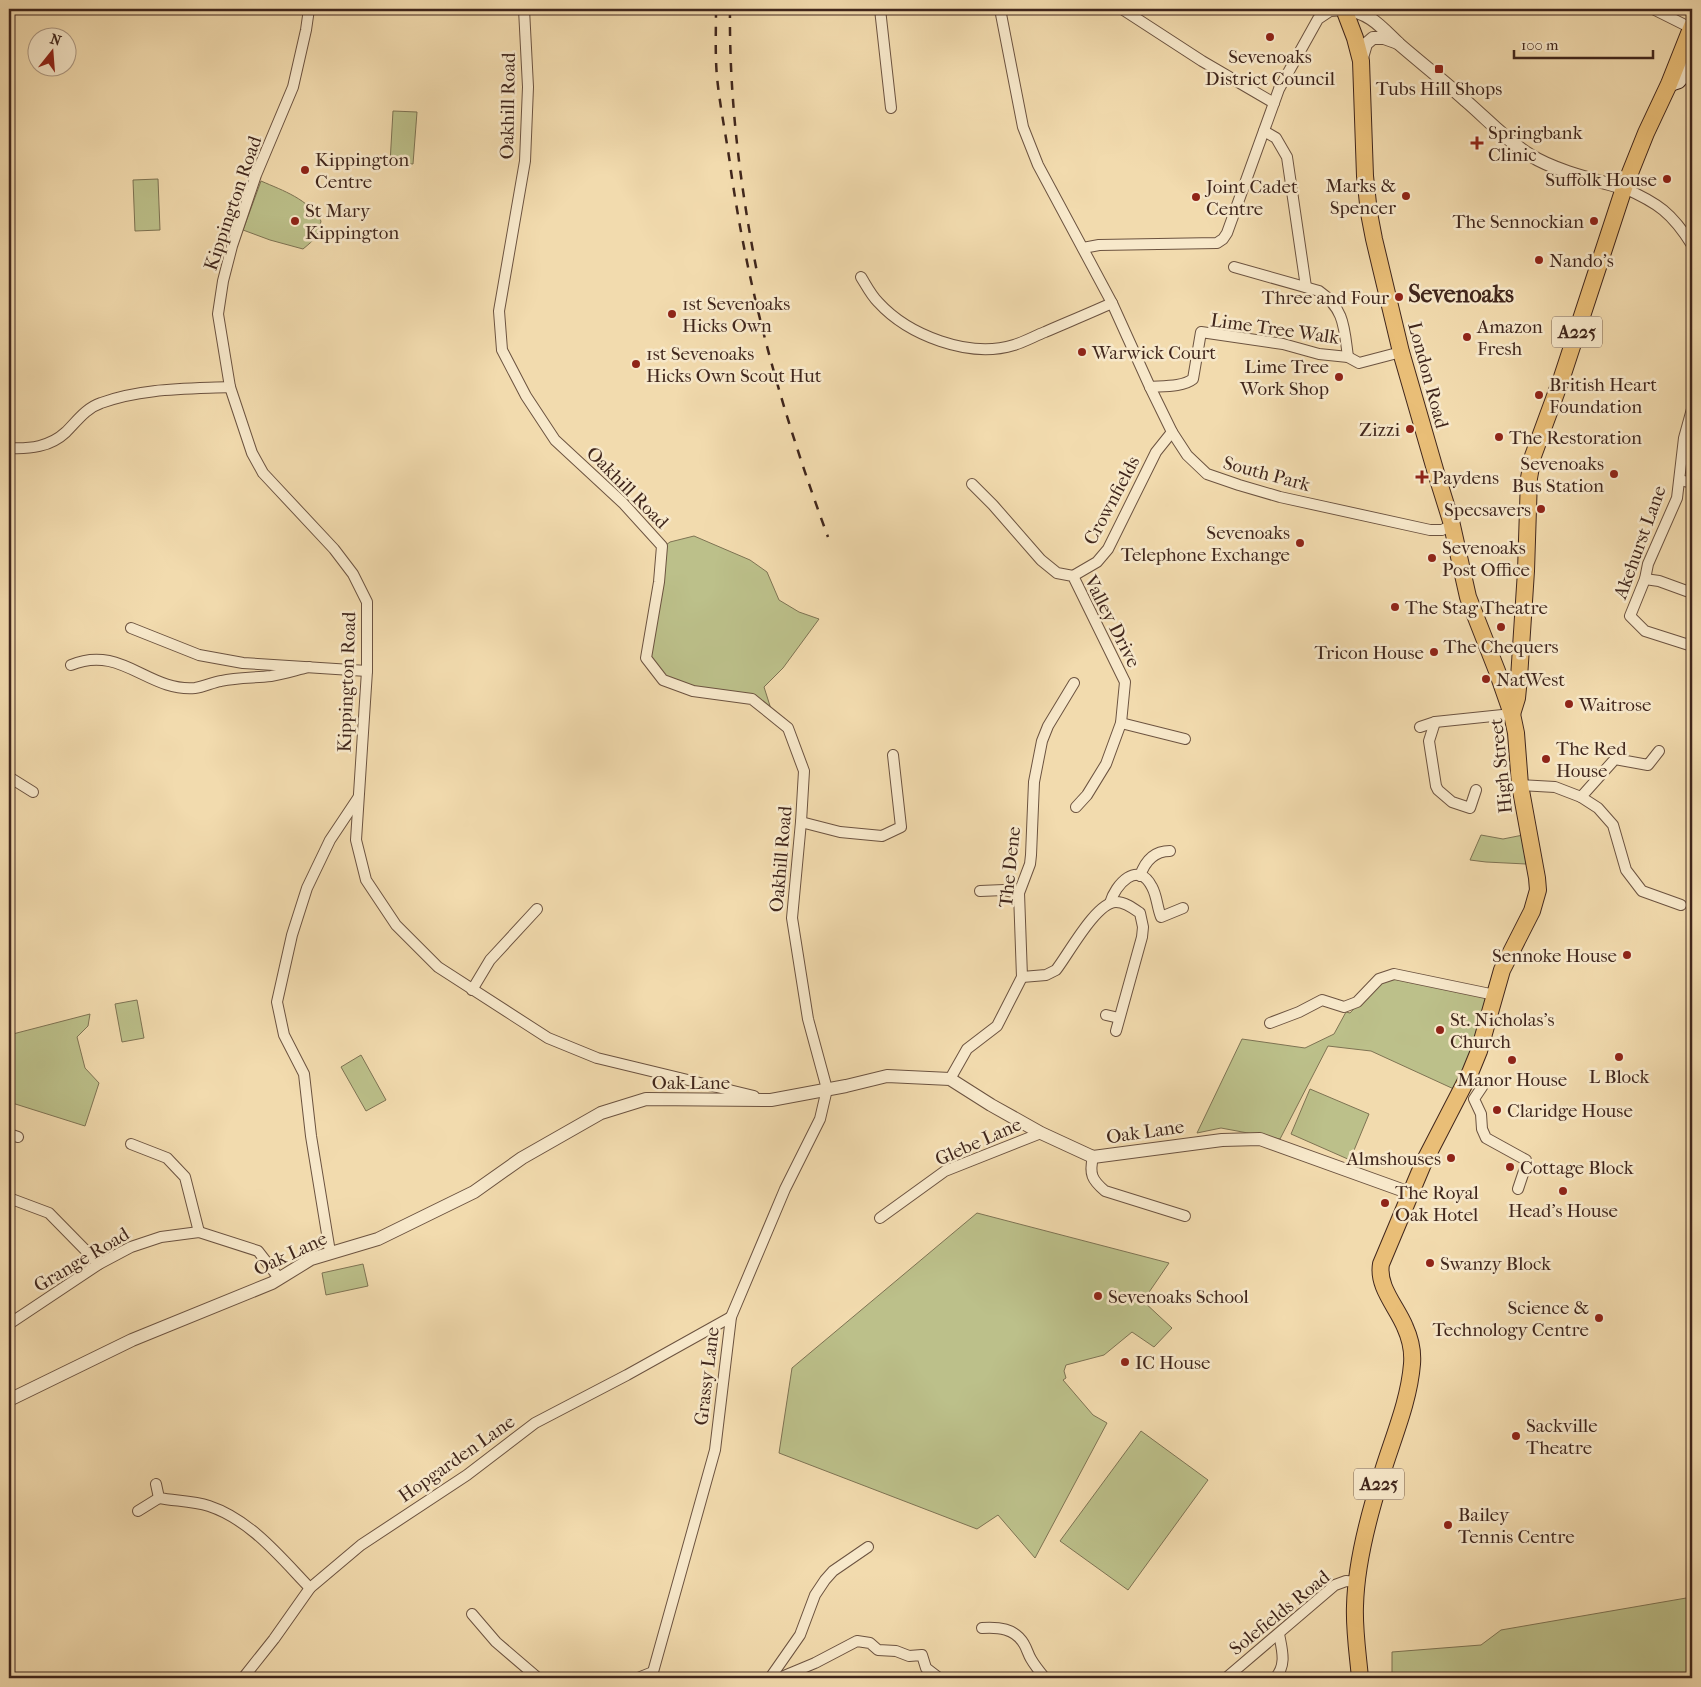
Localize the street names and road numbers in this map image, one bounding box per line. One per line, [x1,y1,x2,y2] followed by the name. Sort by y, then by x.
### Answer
[496,52,520,160] street label: Oakhill Road
[200,133,266,273] street label: Kippington Road
[1209,309,1341,349] street label: Lime Tree Walk
[1552,316,1602,348] road number: A225
[1403,320,1453,432] street label: London Road
[582,442,673,534] street label: Oakhill Road
[1079,452,1144,549] street label: Crownfields
[1221,452,1313,496] street label: South Park
[1609,483,1671,603] street label: Akehurst Lane
[1079,571,1145,671] street label: Valley Drive
[334,611,360,753] street label: Kippington Road
[1485,717,1517,815] street label: High Street
[765,804,797,913] street label: Oakhill Road
[995,825,1025,909] street label: The Dene
[652,1072,730,1094] street label: Oak Lane
[932,1113,1025,1171] street label: Glebe Lane
[1105,1116,1185,1148] street label: Oak Lane
[30,1222,134,1297] street label: Grange Road
[250,1227,331,1280] street label: Oak Lane
[690,1326,724,1427] street label: Grassy Lane
[394,1411,519,1507] street label: Hopgarden Lane
[1354,1468,1404,1500] road number: A225
[1225,1565,1335,1660] street label: Solefields Road

